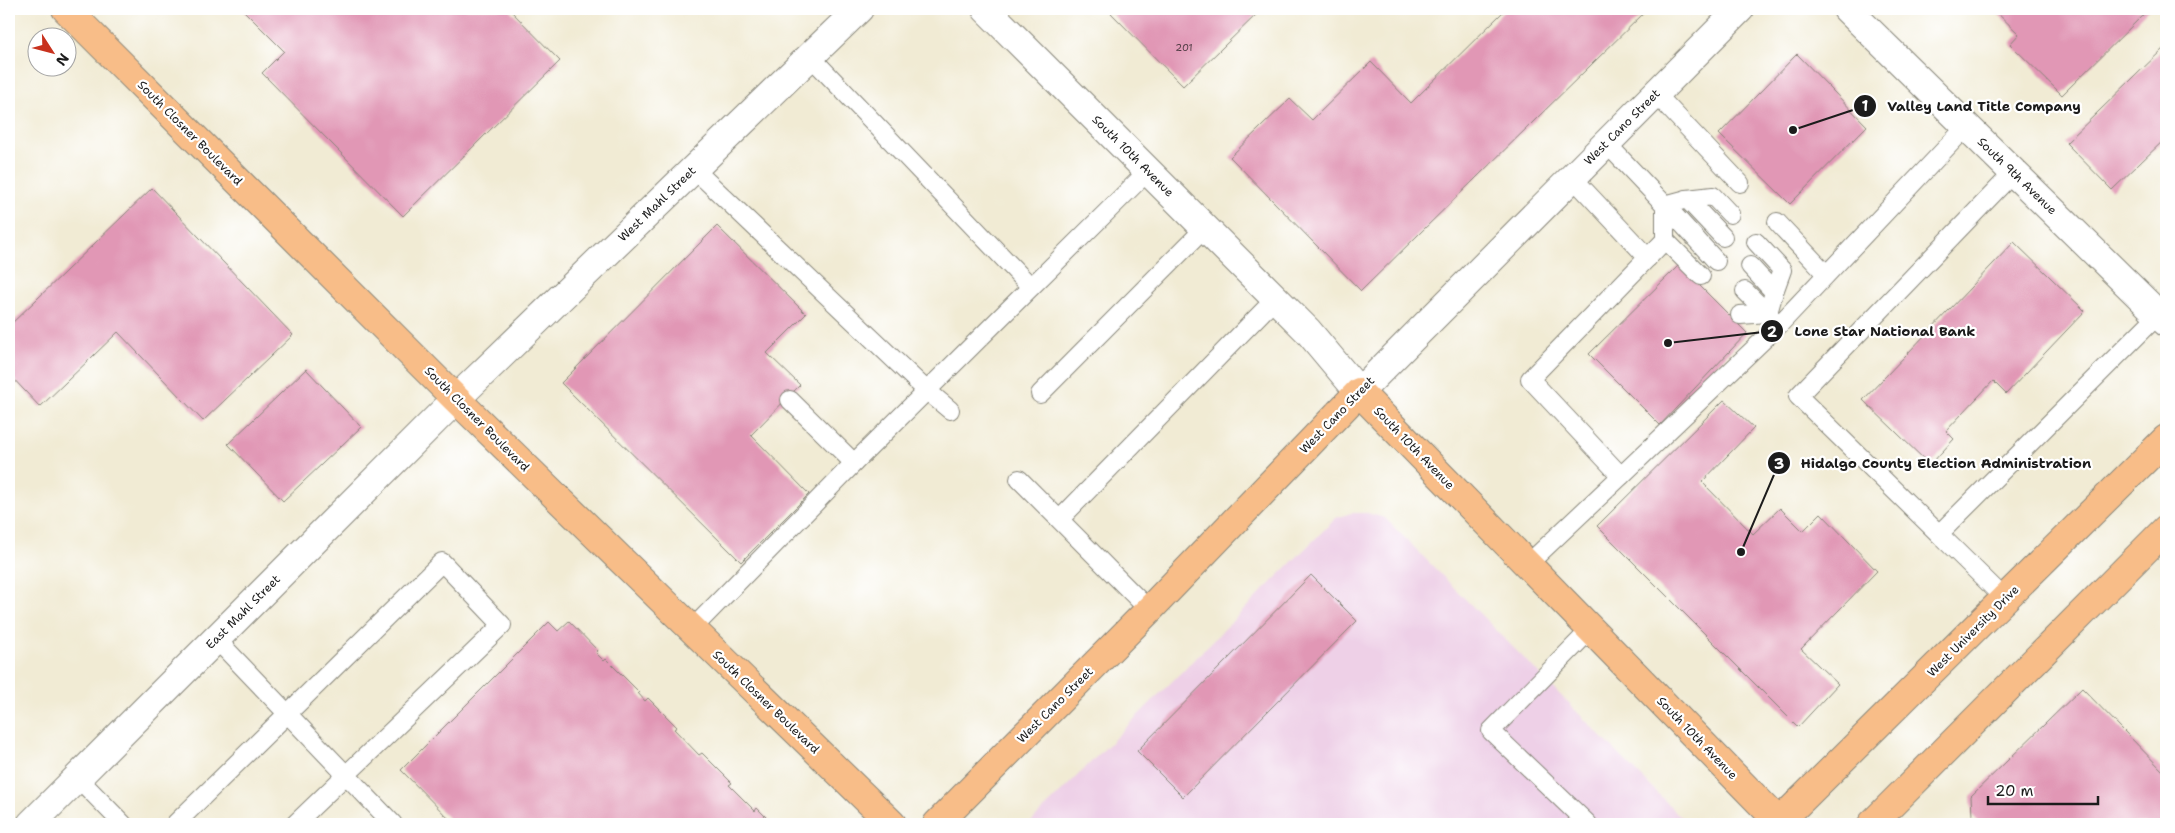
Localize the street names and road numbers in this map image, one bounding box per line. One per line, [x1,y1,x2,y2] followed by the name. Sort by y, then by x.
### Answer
[134,77,246,189] street label: South Closner Boulevard
[1581,86,1663,168] street label: West Cano Street
[1089,112,1177,200] street label: South 10th Avenue
[1974,134,2060,218] street label: South 9th Avenue
[615,163,699,245] street label: West Mahl Street
[421,363,533,475] street label: South Closner Boulevard
[1296,373,1378,457] street label: West Cano Street
[1370,403,1458,493] street label: South 10th Avenue
[202,571,284,653] street label: East Mahl Street
[1924,582,2022,680] street label: West University Drive
[709,647,823,757] street label: South Closner Boulevard
[1014,664,1096,746] street label: West Cano Street
[1653,693,1741,783] street label: South 10th Avenue

